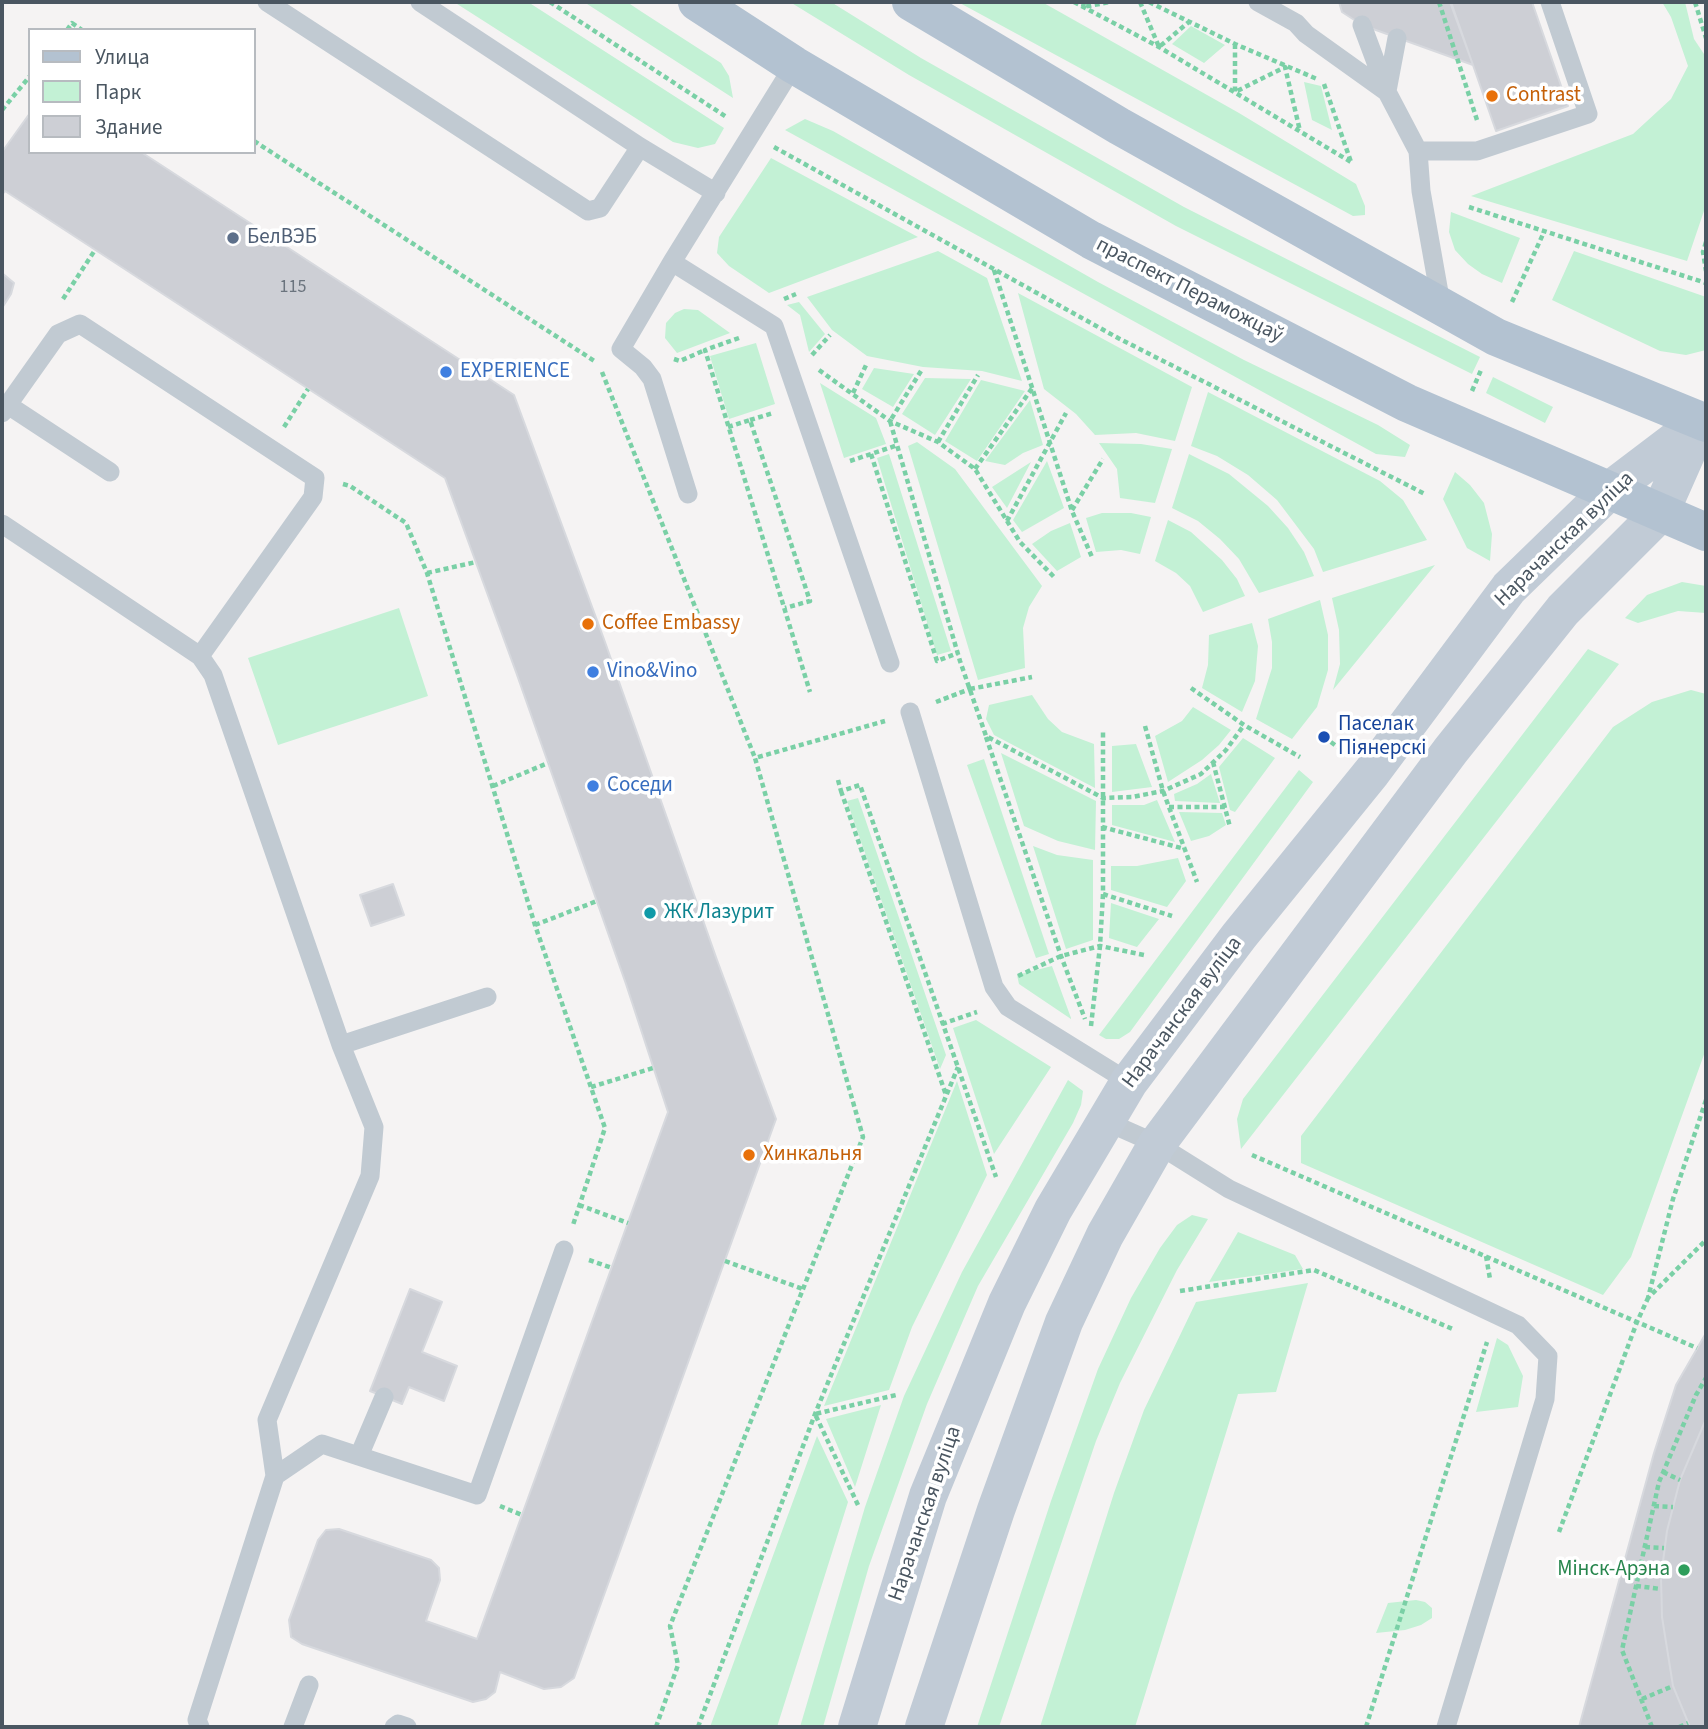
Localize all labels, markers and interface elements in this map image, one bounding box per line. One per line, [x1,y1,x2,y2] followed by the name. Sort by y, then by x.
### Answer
[28,28,256,154] legend
[95,42,150,72] text: Улица
[95,77,141,107] text: Парк
[1506,83,1581,109] place label: Contrast
[1484,88,1500,104] marker: Contrast
[95,112,163,142] text: Здание
[247,225,317,251] place label: БелВЭБ
[225,230,241,246] marker: БелВЭБ
[1091,233,1287,349] street label: праспект Пераможцаў
[280,277,306,299] house number: 115
[460,359,570,385] place label: EXPERIENCE
[438,364,454,380] marker: EXPERIENCE
[1490,467,1640,613] street label: Нарачанская вуліца
[602,611,740,637] place label: Coffee Embassy
[580,616,596,632] marker: Coffee Embassy
[607,659,697,685] place label: Vino&Vino
[585,664,601,680] marker: Vino&Vino
[1338,712,1427,762] place label: Паселак Піянерскі
[1316,729,1332,745] marker: Паселак Піянерскі
[607,773,673,799] place label: Соседи
[585,778,601,794] marker: Соседи
[664,900,774,926] place label: ЖК Лазурит
[642,905,658,921] marker: ЖК Лазурит
[1118,932,1248,1094] street label: Нарачанская вуліца
[763,1142,862,1168] place label: Хинкальня
[741,1147,757,1163] marker: Хинкальня
[884,1423,968,1605] street label: Нарачанская вуліца
[1557,1557,1670,1583] place label: Мінск-Арэна
[1676,1562,1692,1578] marker: Мінск-Арэна

